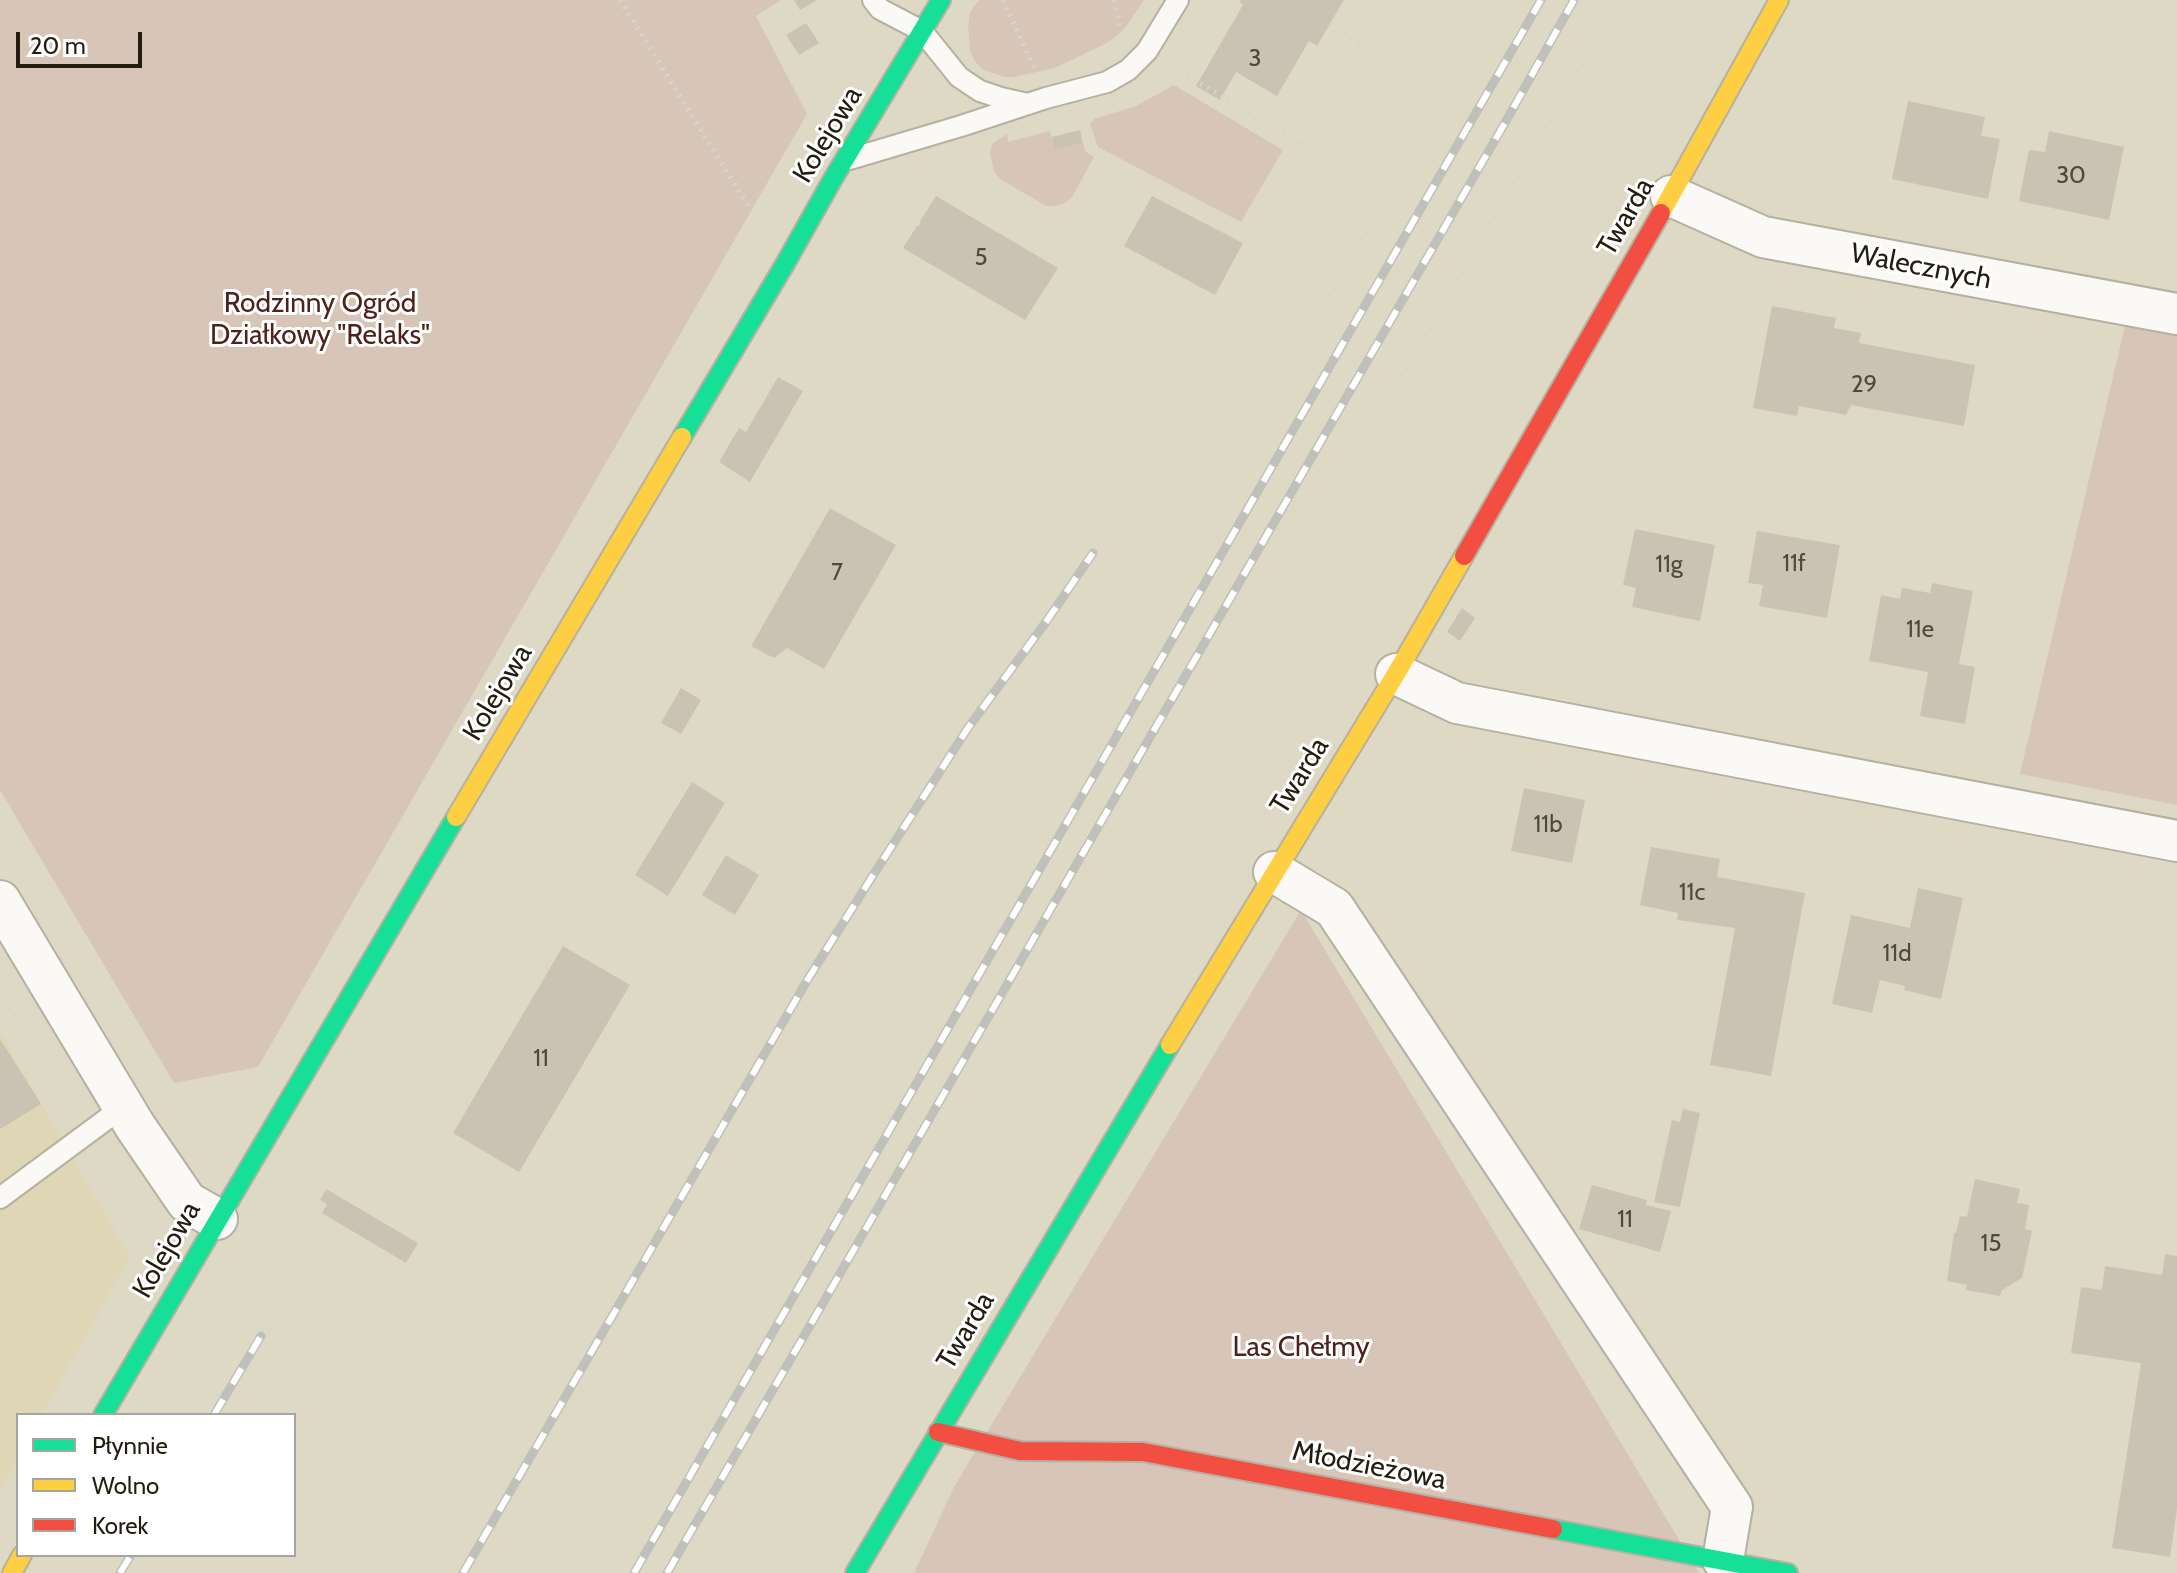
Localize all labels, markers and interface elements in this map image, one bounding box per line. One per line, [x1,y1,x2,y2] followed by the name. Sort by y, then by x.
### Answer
[20,16,146,66] scale bar
[30,31,86,60] text: 20 m
[1249,45,1261,73] house number: 3
[786,81,870,189] street label: Kolejowa
[2056,162,2086,190] house number: 30
[1590,172,1662,262] street label: Twarda
[1848,237,1994,297] street label: Walecznych
[975,244,987,272] house number: 5
[210,287,430,353] park label: Rodzinny Ogród Działkowy "Relaks"
[1851,371,1877,399] house number: 29
[1782,550,1806,578] house number: 11f
[1655,551,1683,579] house number: 11g
[831,559,843,587] house number: 7
[1906,616,1934,644] house number: 11e
[456,639,540,747] street label: Kolejowa
[1264,732,1336,820] street label: Twarda
[1534,811,1562,839] house number: 11b
[1679,879,1705,907] house number: 11c
[1883,940,1911,968] house number: 11d
[533,1045,549,1073] house number: 11
[126,1196,208,1304] street label: Kolejowa
[1617,1206,1633,1234] house number: 11
[1981,1230,2001,1258] house number: 15
[930,1286,1002,1376] street label: Twarda
[1232,1331,1370,1365] park label: Las Chełmy
[16,1413,296,1557] legend
[92,1431,168,1460] text: Płynnie
[1289,1435,1449,1497] street label: Młodzieżowa
[92,1471,159,1500] text: Wolno
[92,1511,148,1540] text: Korek

